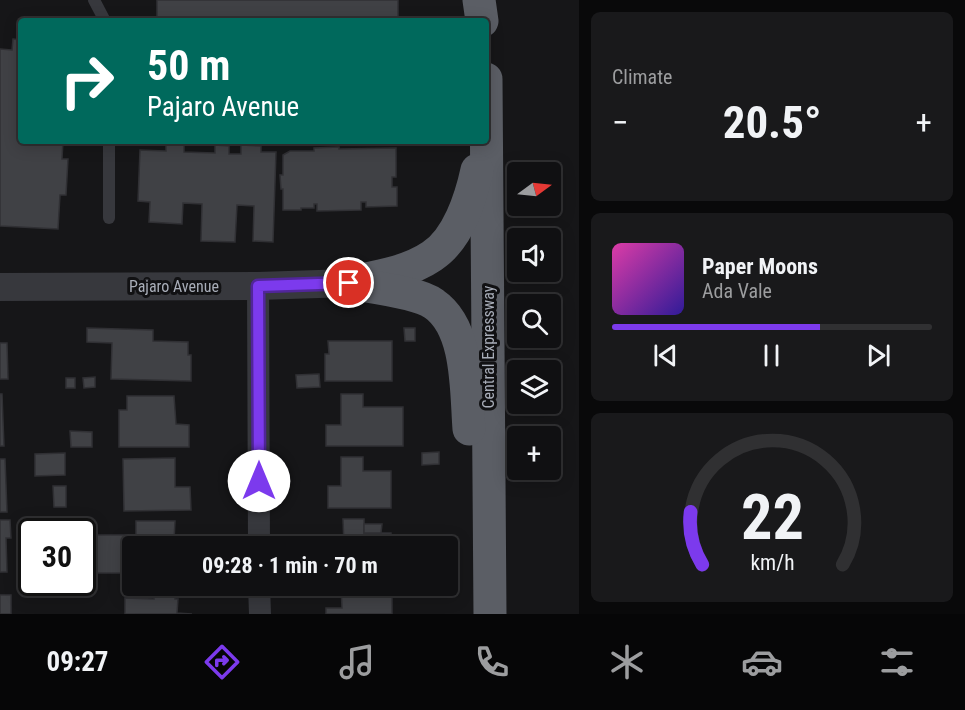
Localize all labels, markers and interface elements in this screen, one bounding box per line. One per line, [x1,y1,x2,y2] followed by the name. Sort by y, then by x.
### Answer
[147,41,230,90] text: 50 m
[48,42,126,120] icon: right
[612,65,672,89] text: Climate
[147,91,299,123] text: Pajaro Avenue
[723,96,821,149] text: 20.5°
[612,103,629,142] text: −
[916,103,932,142] text: +
[507,162,561,216] north arrow
[507,162,561,480] map controls
[507,228,561,282] button: sound
[702,254,818,279] text: Paper Moons
[323,257,374,308] pin
[332,266,365,299] icon: arrive
[129,277,219,296] street label: Pajaro Avenue
[702,279,772,303] text: Ada Vale
[479,285,498,408] street label: Central Expressway
[507,294,561,348] button: search
[649,339,682,372] icon: previous
[755,339,788,372] icon: pause
[862,339,895,372] icon: next
[507,360,561,414] button: layers
[507,426,561,480] button: +
[227,449,291,513] position arrow
[740,481,804,554] text: 22
[18,518,96,596] speed limit sign: 30
[750,550,794,575] text: km/h
[202,553,378,578] text: 09:28 · 1 min · 70 m
[201,641,243,683] icon: directions
[336,641,378,683] icon: music
[471,641,513,683] icon: phone
[606,641,648,683] icon: climate
[741,641,783,683] icon: car
[876,641,918,683] icon: filters
[47,646,108,678] text: 09:27

